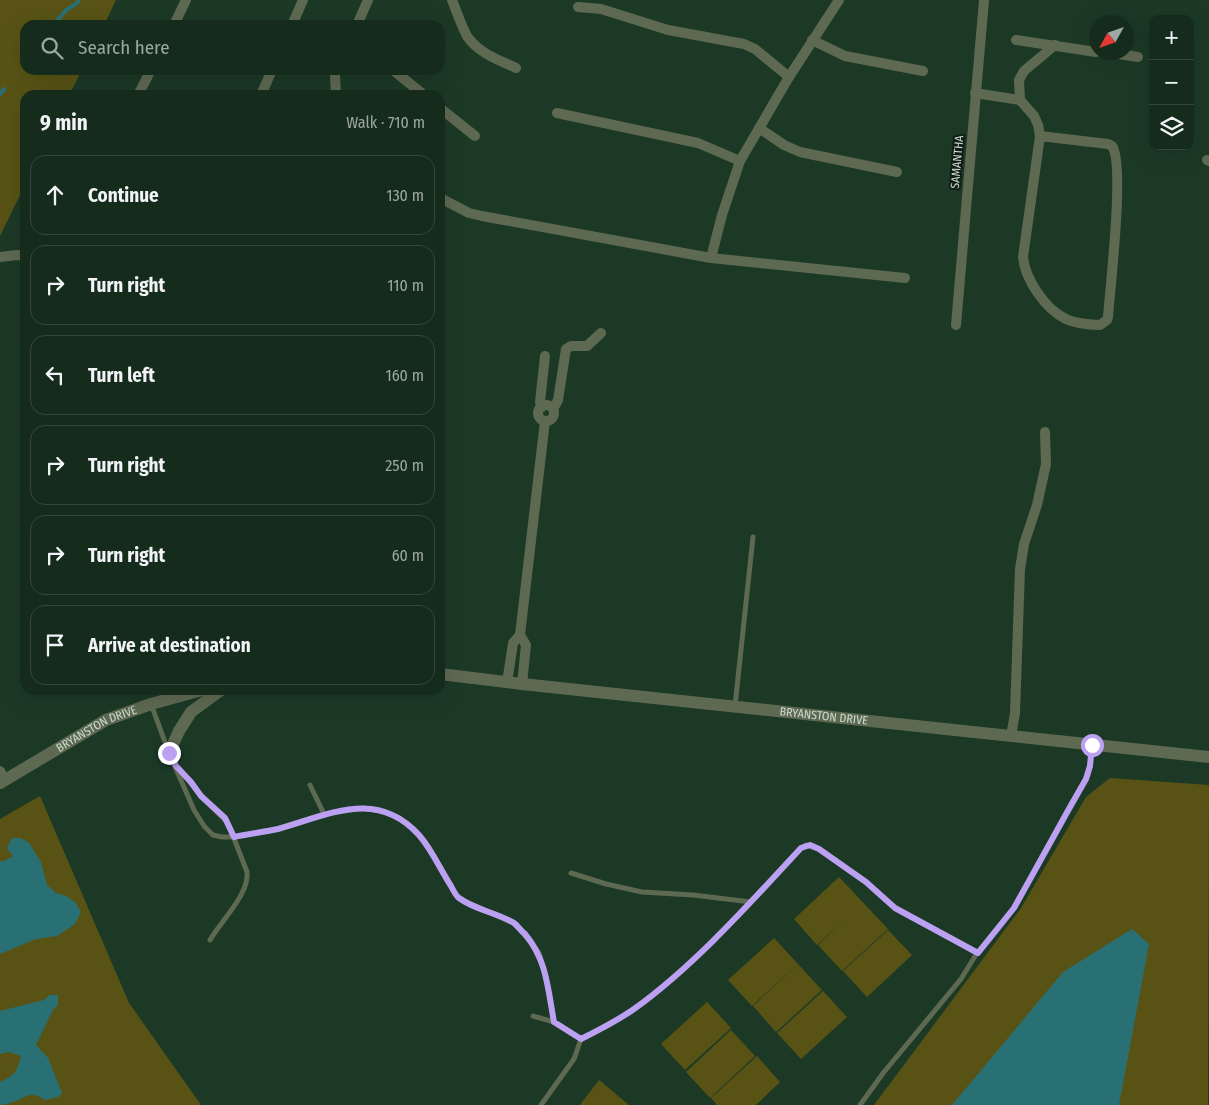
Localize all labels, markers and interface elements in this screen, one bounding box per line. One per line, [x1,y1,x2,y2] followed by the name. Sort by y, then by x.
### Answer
[1089,15,1134,60] north arrow
[1149,15,1194,150] map controls
[1149,15,1194,60] button: +
[20,20,445,75] search box
[38,34,66,62] icon: search
[78,36,170,59] text: Search here
[1149,60,1194,105] button: −
[1149,105,1194,150] button: layers
[40,110,88,136] text: 9 min
[346,113,425,132] text: Walk · 710 m
[948,134,966,189] street label: SAMANTHA
[41,181,69,209] icon: ahead
[88,184,159,207] text: Continue
[386,186,424,205] text: 130 m
[41,271,69,299] icon: right
[88,274,165,297] text: Turn right
[387,276,424,295] text: 110 m
[41,361,69,389] icon: left
[88,364,155,387] text: Turn left
[385,366,424,385] text: 160 m
[41,451,69,479] icon: right
[88,454,165,477] text: Turn right
[385,456,424,475] text: 250 m
[41,541,69,569] icon: right
[88,544,165,567] text: Turn right
[392,546,424,565] text: 60 m
[41,631,69,659] icon: arrive
[88,634,251,657] text: Arrive at destination
[54,703,139,755] street label: BRYANSTON DRIVE
[779,704,869,728] street label: BRYANSTON DRIVE
[1081,734,1104,757] route start
[158,742,181,765] route end

